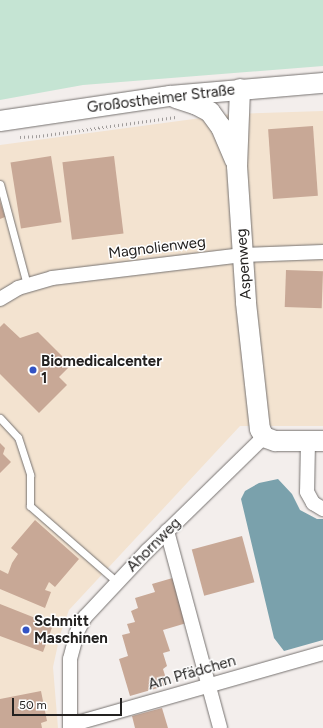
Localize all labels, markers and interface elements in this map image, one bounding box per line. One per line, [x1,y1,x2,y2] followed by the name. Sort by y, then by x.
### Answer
[86,81,236,117] street label: Großostheimer Straße
[233,228,255,300] street label: Aspenweg
[107,233,207,263] street label: Magnolienweg
[41,352,162,387] place label: Biomedicalcenter 1
[28,365,38,375] marker: Biomedicalcenter 1
[123,514,185,576] street label: Ahornweg
[34,612,108,647] place label: Schmitt Maschinen
[21,625,31,635] marker: Schmitt Maschinen
[146,652,238,694] street label: Am Pfädchen
[14,690,124,716] scale bar
[19,698,47,712] text: 50 m

